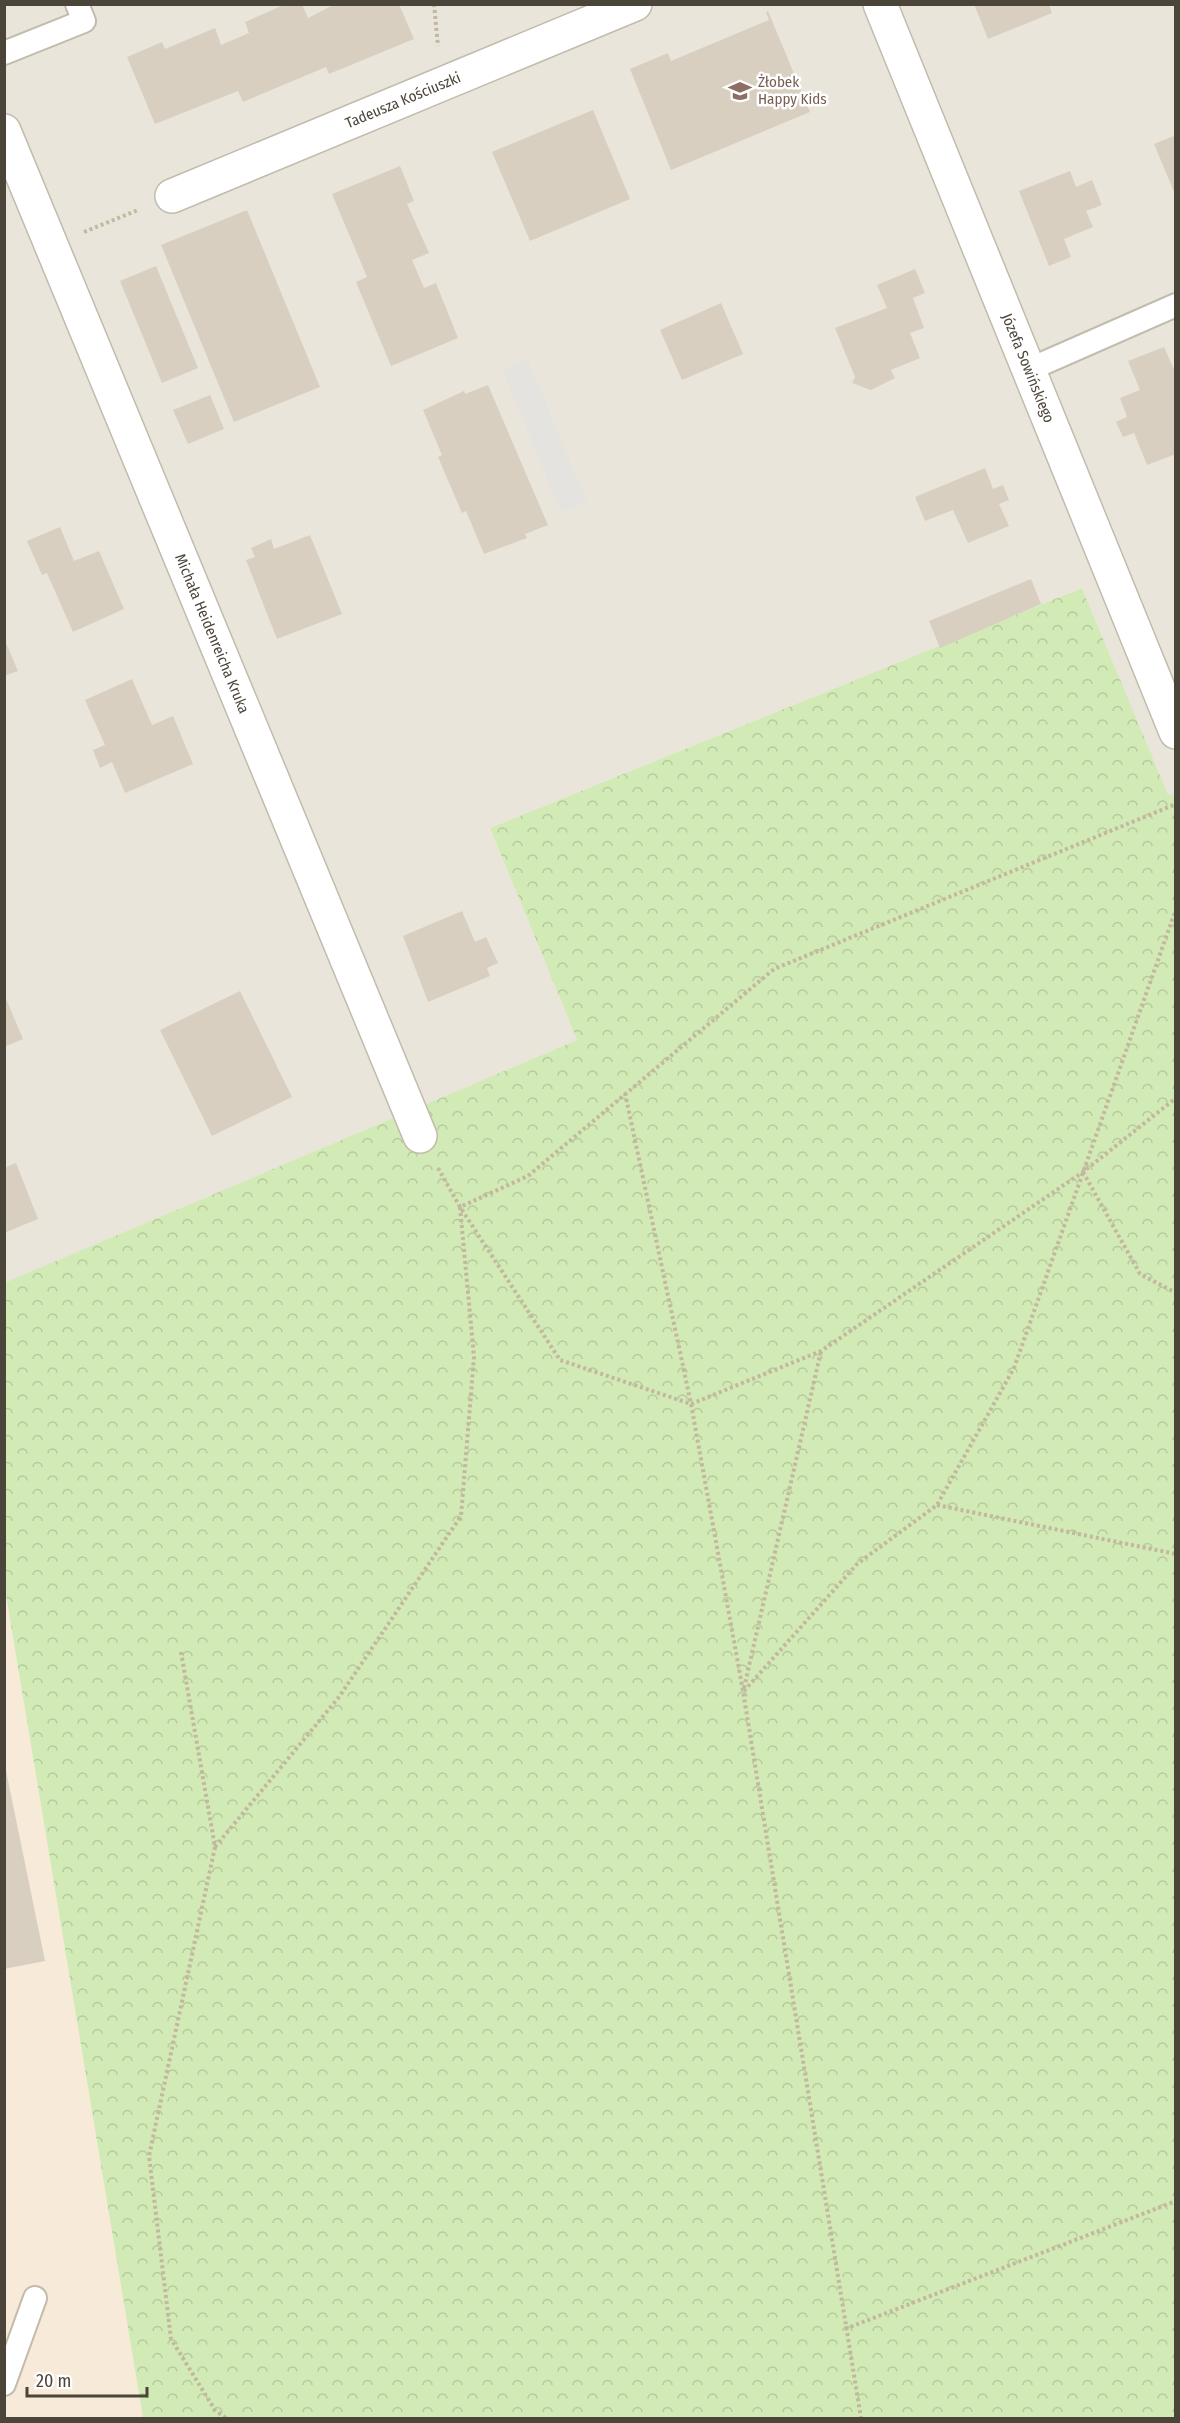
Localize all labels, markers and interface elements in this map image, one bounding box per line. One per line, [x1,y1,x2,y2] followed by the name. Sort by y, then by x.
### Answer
[343,68,463,132] street label: Tadeusza Kościuszki
[758,73,827,108] place label: Żłobek Happy Kids
[727,78,753,104] school or university icon: Żłobek Happy Kids
[998,311,1058,426] street label: Józefa Sowińskiego
[171,551,253,716] street label: Michała Heidenreicha Kruka
[27,2360,147,2398] scale bar
[36,2370,71,2392] text: 20 m

